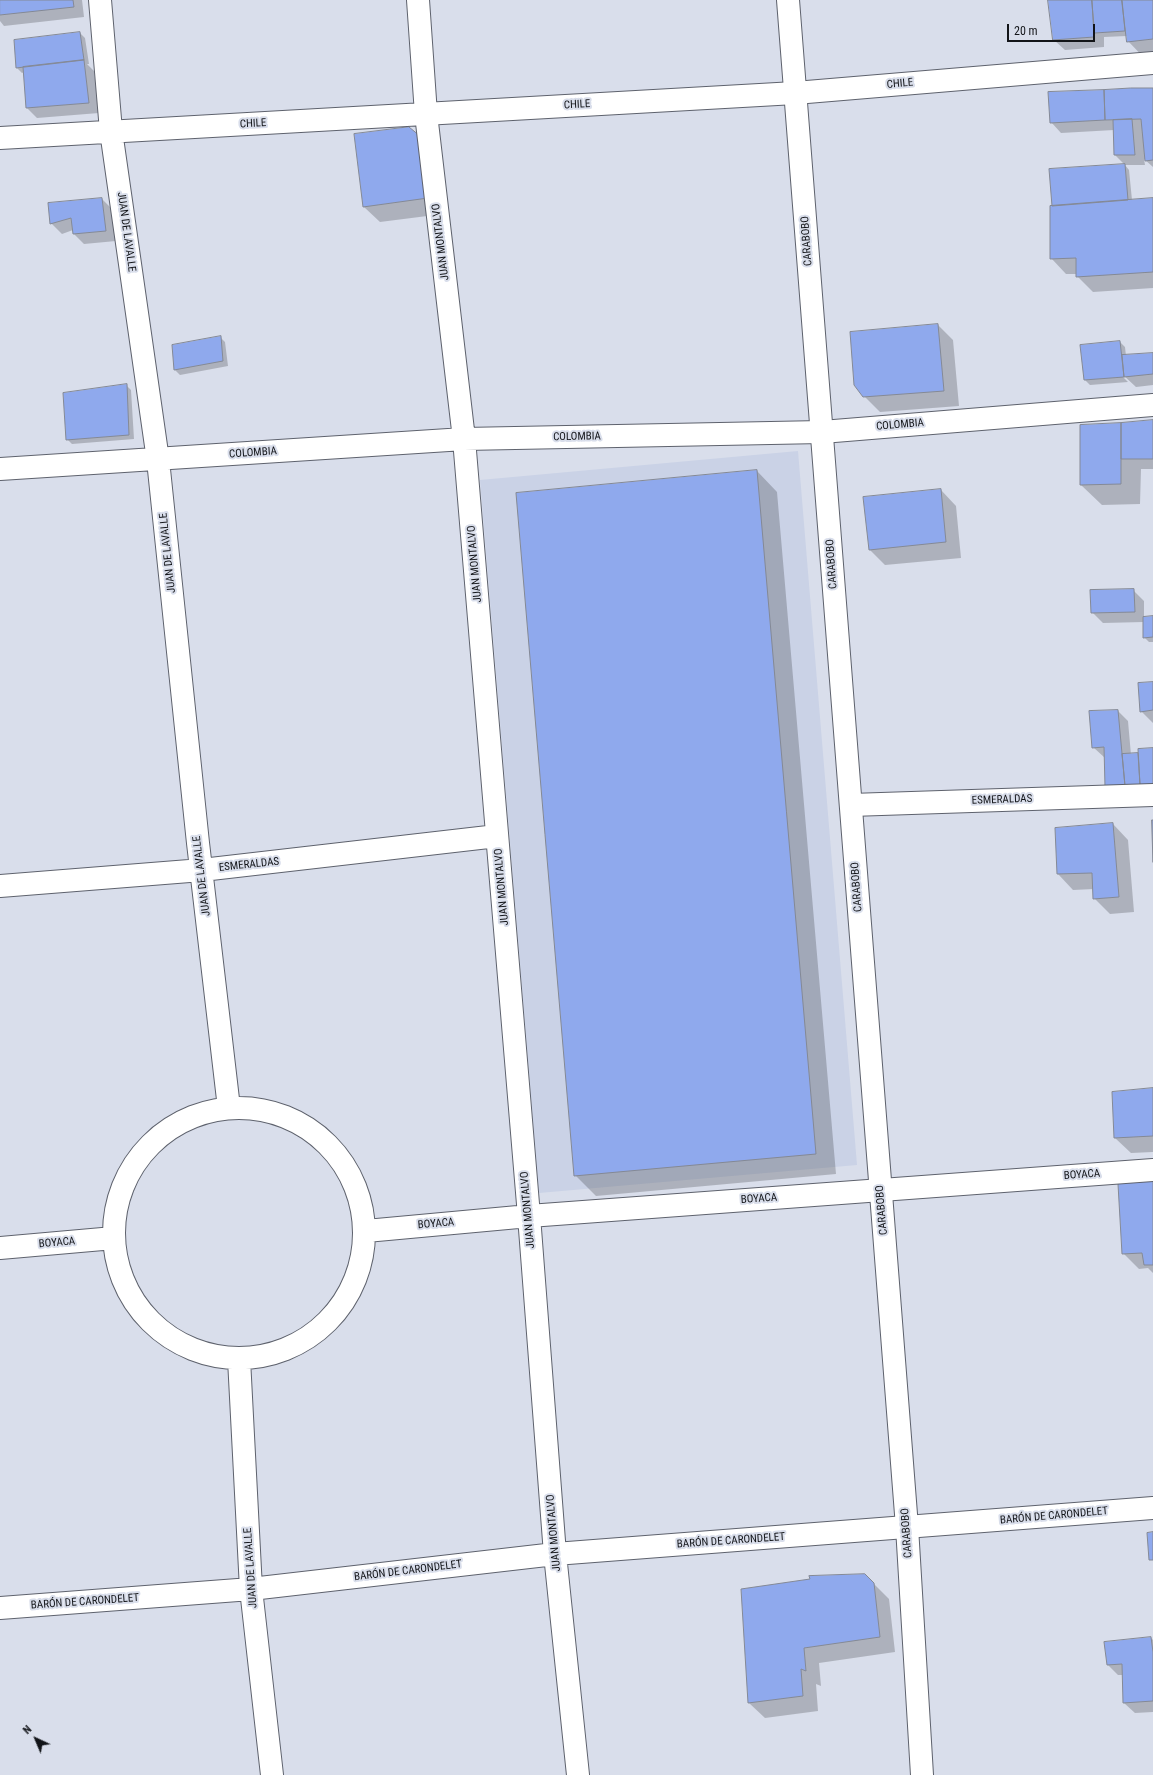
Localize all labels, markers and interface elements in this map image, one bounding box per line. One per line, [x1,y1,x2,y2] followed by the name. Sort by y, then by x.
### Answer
[1009,16,1097,42] scale bar
[1014,24,1038,38] text: 20 m
[886,76,914,92] street label: CHILE
[563,98,591,112] street label: CHILE
[239,117,267,131] street label: CHILE
[114,191,138,273] street label: JUAN DE LAVALLE
[430,203,452,281] street label: JUAN MONTALVO
[799,216,815,266] street label: CARABOBO
[876,416,924,434] street label: COLOMBIA
[553,430,601,444] street label: COLOMBIA
[229,445,277,461] street label: COLOMBIA
[157,512,179,594] street label: JUAN DE LAVALLE
[465,525,485,603] street label: JUAN MONTALVO
[824,539,840,589] street label: CARABOBO
[972,792,1032,808] street label: ESMERALDAS
[191,835,213,917] street label: JUAN DE LAVALLE
[492,848,512,926] street label: JUAN MONTALVO
[218,855,280,875] street label: ESMERALDAS
[849,862,865,912] street label: CARABOBO
[1063,1167,1101,1183] street label: BOYACA
[518,1171,538,1249] street label: JUAN MONTALVO
[873,1185,891,1235] street label: CARABOBO
[740,1191,778,1207] street label: BOYACA
[417,1216,455,1232] street label: BOYACA
[38,1235,76,1251] street label: BOYACA
[544,1494,564,1572] street label: JUAN MONTALVO
[999,1505,1109,1527] street label: BARÓN DE CARONDELET
[899,1508,915,1558] street label: CARABOBO
[242,1527,260,1609] street label: JUAN DE LAVALLE
[676,1531,786,1551] street label: BARÓN DE CARONDELET
[353,1558,463,1584] street label: BARÓN DE CARONDELET
[30,1592,140,1612] street label: BARÓN DE CARONDELET
[16,1719,56,1759] north arrow
[20,1723,34,1737] text: N

